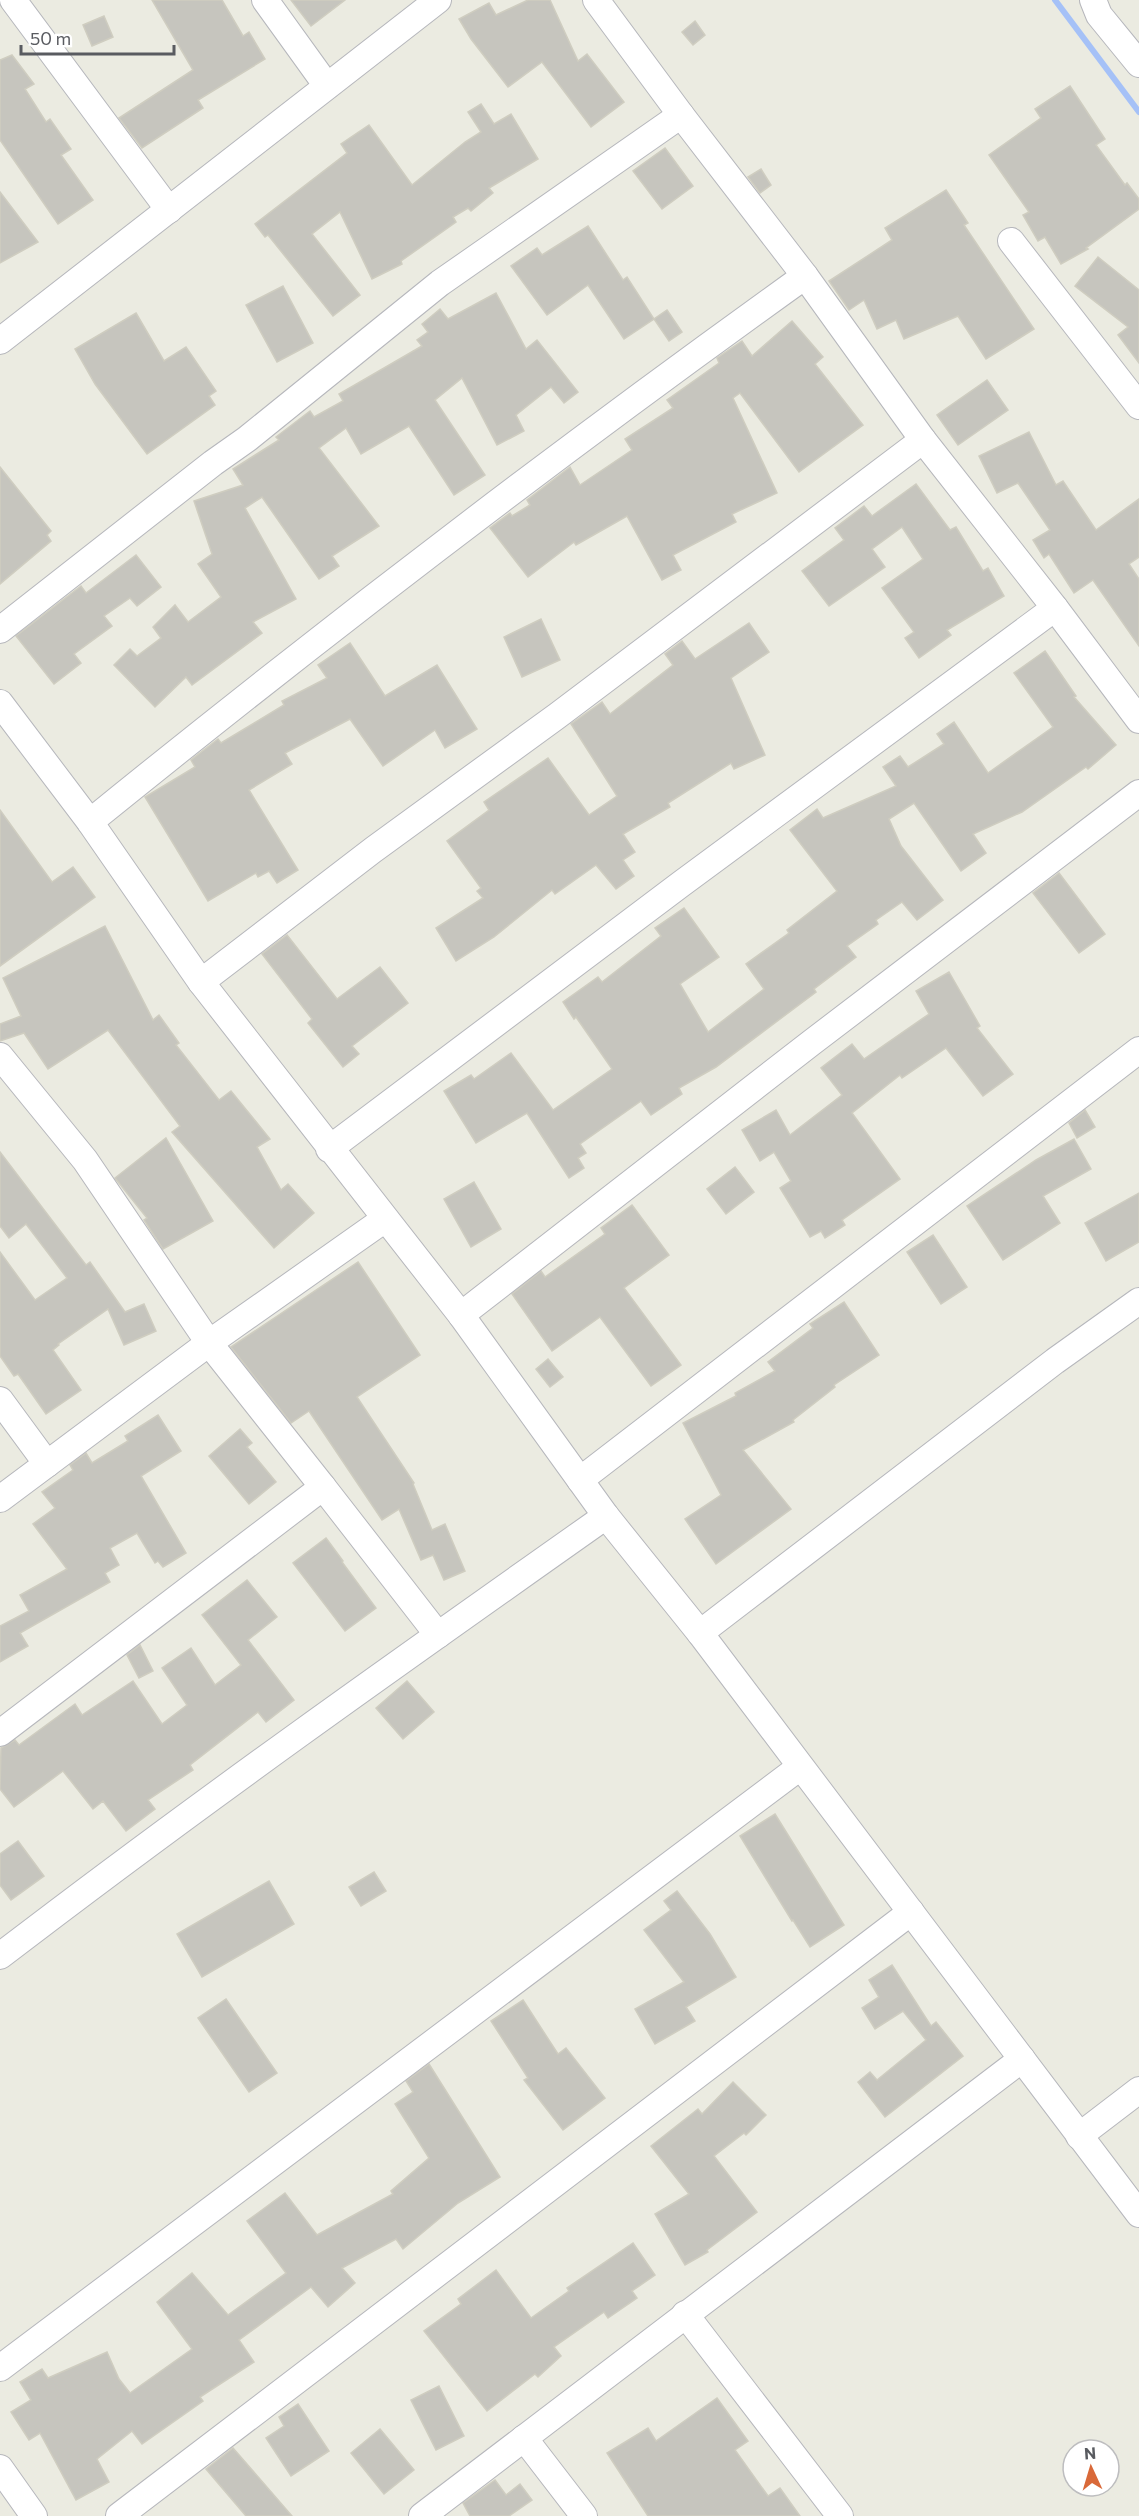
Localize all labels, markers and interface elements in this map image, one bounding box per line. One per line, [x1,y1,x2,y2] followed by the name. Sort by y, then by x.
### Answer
[21,18,174,56] scale bar
[30,27,71,49] text: 50 m
[1061,2438,1121,2498] north arrow
[1083,2443,1097,2462] text: N

